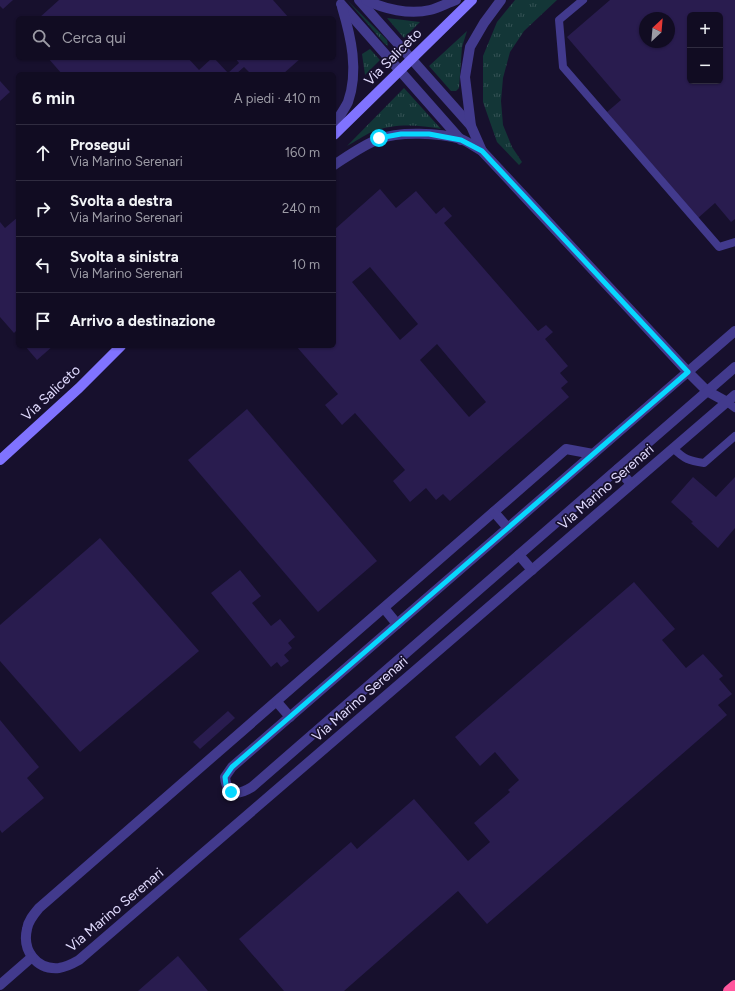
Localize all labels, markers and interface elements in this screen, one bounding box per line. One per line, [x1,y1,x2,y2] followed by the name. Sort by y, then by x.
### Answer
[639,12,675,48] north arrow
[687,12,723,84] map controls
[687,12,723,48] button: +
[16,16,336,60] search box
[361,25,425,89] street label: Via Saliceto
[30,27,52,49] icon: search
[62,29,126,47] text: Cerca qui
[687,48,723,84] button: −
[32,88,75,108] text: 6 min
[234,91,320,106] text: A piedi · 410 m
[370,129,388,147] route start
[70,136,130,154] text: Prosegui
[32,142,54,164] icon: ahead
[285,145,320,160] text: 160 m
[70,154,183,169] text: Via Marino Serenari
[70,192,173,210] text: Svolta a destra
[32,198,54,220] icon: right
[282,201,320,216] text: 240 m
[70,210,183,225] text: Via Marino Serenari
[70,248,179,266] text: Svolta a sinistra
[32,254,54,276] icon: left
[292,257,320,272] text: 10 m
[70,266,183,281] text: Via Marino Serenari
[32,310,54,332] icon: arrive
[70,312,215,330] text: Arrivo a destinazione
[18,361,84,425] street label: Via Saliceto
[555,441,657,533] street label: Via Marino Serenari
[309,653,411,745] street label: Via Marino Serenari
[222,783,240,801] route end
[63,864,167,956] street label: Via Marino Serenari

